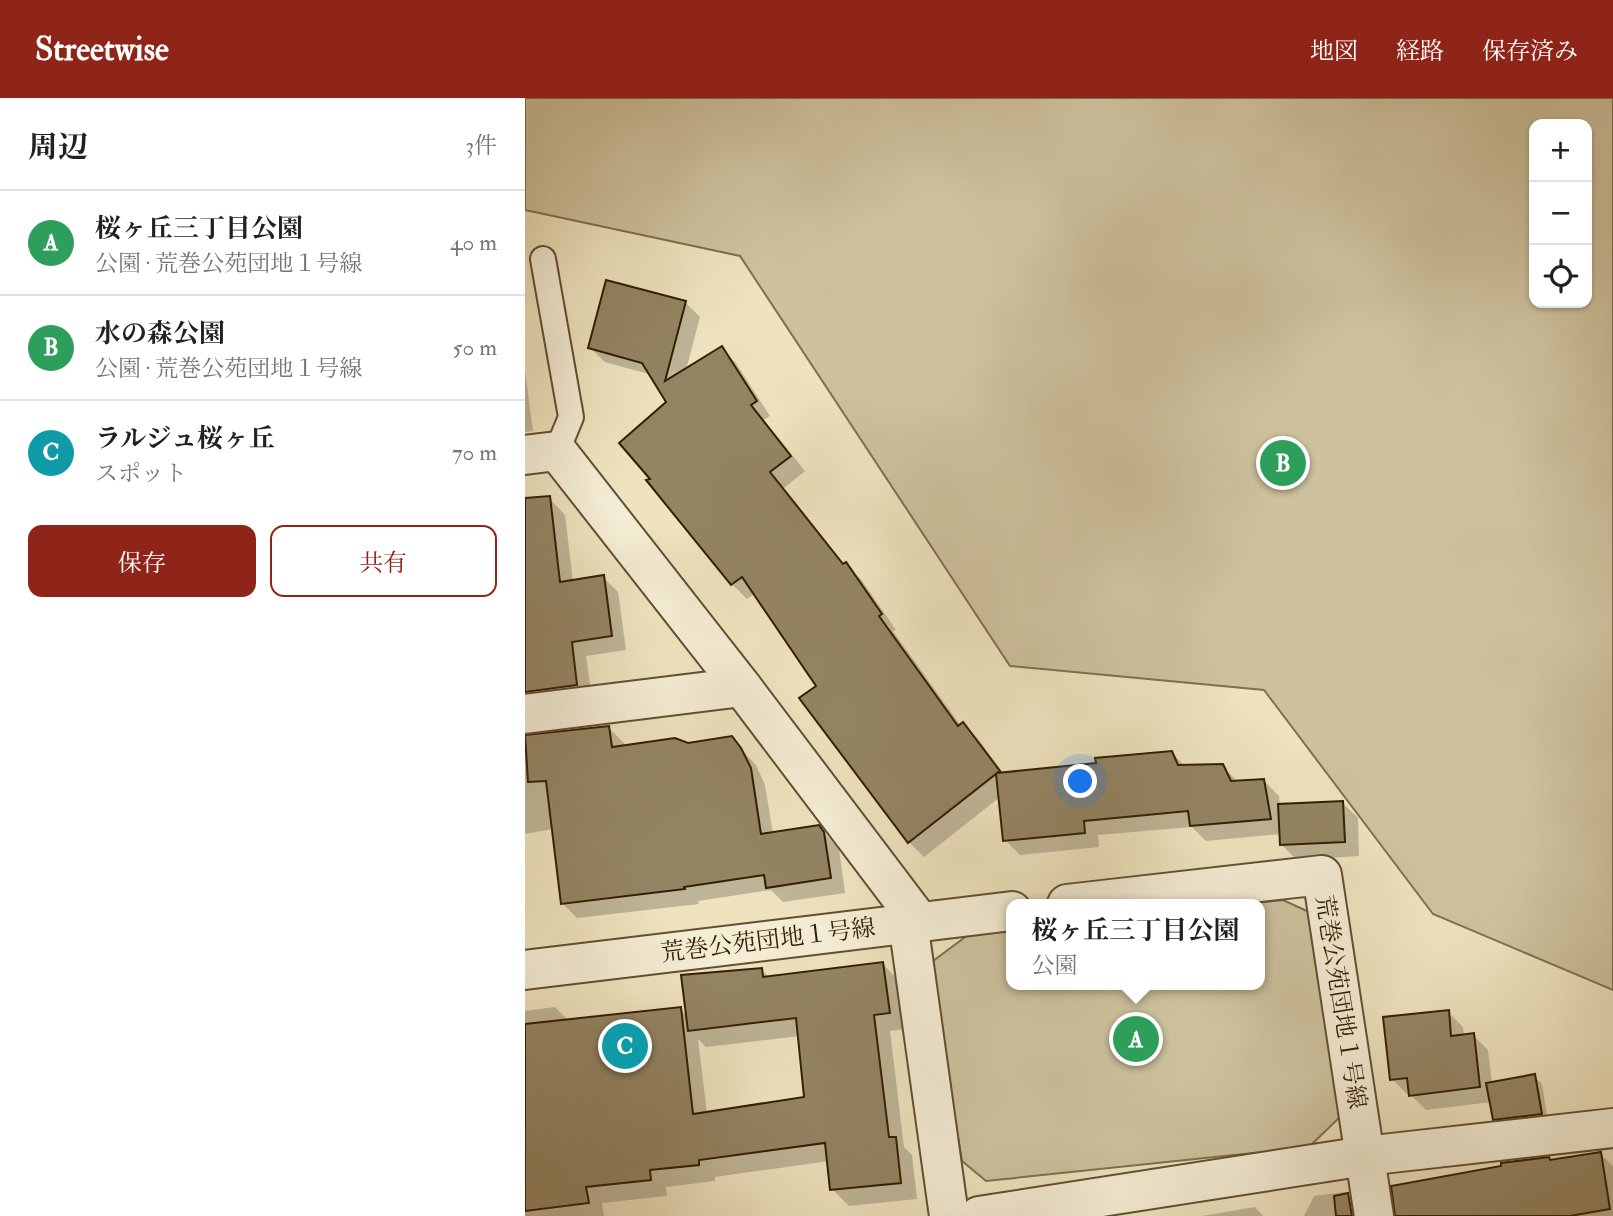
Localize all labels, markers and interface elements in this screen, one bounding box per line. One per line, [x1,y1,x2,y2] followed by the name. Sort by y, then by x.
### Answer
[35,29,169,70] text: Streetwise
[1310,36,1358,67] text: 地図
[1396,36,1444,67] text: 経路
[1482,36,1578,67] text: 保存済み
[1529,119,1592,308] map controls
[1529,119,1592,182] button: +
[28,129,88,166] text: 周辺
[465,131,497,160] text: 3件
[1529,182,1592,245] button: −
[95,213,303,245] text: 桜ヶ丘三丁目公園
[44,228,58,257] text: A
[450,228,497,257] text: 40 m
[1529,245,1592,308] button: locate
[95,249,362,278] text: 公園 · 荒巻公苑団地１号線
[95,318,225,350] text: 水の森公園
[43,333,59,362] text: B
[453,333,497,362] text: 50 m
[95,354,362,383] text: 公園 · 荒巻公苑団地１号線
[95,423,275,455] text: ラルジュ桜ヶ丘
[1260,437,1306,489] pin: B
[43,438,59,467] text: C
[452,438,497,467] text: 70 m
[95,459,187,488] text: スポット
[28,525,256,597] button: 保存
[270,525,497,597] button: 共有
[1063,764,1097,798] your location
[1308,893,1373,1111] street label: 荒巻公苑団地１号線
[1006,899,1265,990] popup
[659,912,877,969] street label: 荒巻公苑団地１号線
[1031,915,1240,947] text: 桜ヶ丘三丁目公園
[1031,951,1077,980] text: 公園
[1113,1013,1159,1065] pin: A
[602,1020,648,1072] pin: C

